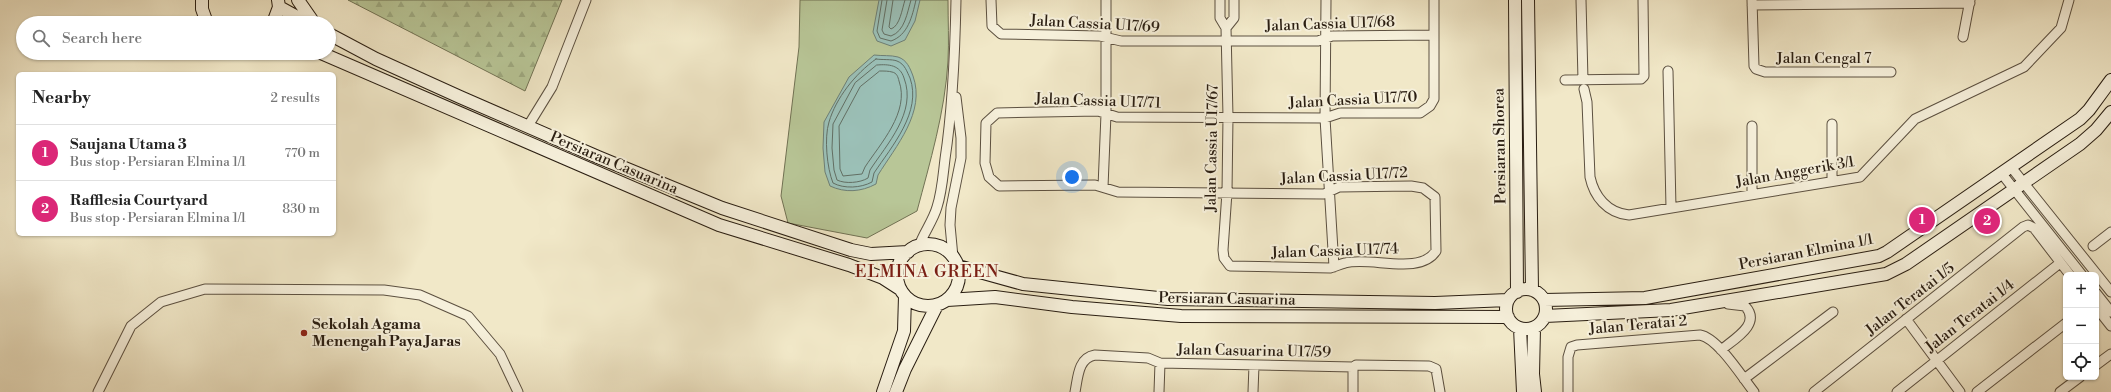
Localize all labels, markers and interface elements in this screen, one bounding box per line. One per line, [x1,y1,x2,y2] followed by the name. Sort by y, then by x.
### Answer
[1029,11,1160,37] street label: Jalan Cassia U17/69
[1264,12,1395,36] street label: Jalan Cassia U17/68
[16,16,336,60] search box
[30,27,52,49] icon: search
[62,29,142,48] text: Search here
[1775,49,1872,68] street label: Jalan Cengal 7
[1201,84,1223,213] street label: Jalan Cassia U17/67
[32,87,91,109] text: Nearby
[1287,87,1418,113] street label: Jalan Cassia U17/70
[1489,87,1511,204] street label: Persiaran Shorea
[1034,89,1162,113] street label: Jalan Cassia U17/71
[271,90,320,106] text: 2 results
[547,127,681,199] street label: Persiaran Casuarina
[70,135,187,154] text: Saujana Utama 3
[42,145,48,161] text: 1
[285,145,320,161] text: 770 m
[1733,152,1856,192] street label: Jalan Anggerik 3/1
[70,154,246,170] text: Bus stop · Persiaran Elmina 1/1
[1279,163,1408,189] street label: Jalan Cassia U17/72
[1062,167,1082,187] your location
[70,191,208,210] text: Rafflesia Courtyard
[41,201,49,217] text: 2
[282,201,320,217] text: 830 m
[1909,205,1935,235] pin: 1
[1974,206,2000,236] pin: 2
[70,210,246,226] text: Bus stop · Persiaran Elmina 1/1
[1737,230,1875,274] street label: Persiaran Elmina 1/1
[1270,239,1399,263] street label: Jalan Cassia U17/74
[1861,258,1958,340] street label: Jalan Teratai 1/5
[855,261,999,283] district label: ELMINA GREEN
[2063,272,2099,380] map controls
[2063,272,2099,308] button: +
[1921,275,2019,357] street label: Jalan Teratai 1/4
[1158,288,1296,310] street label: Persiaran Casuarina
[2063,308,2099,344] button: −
[1587,311,1688,339] street label: Jalan Teratai 2
[312,315,461,351] place label: Sekolah Agama Menengah Paya Jaras
[299,328,309,338] marker: Sekolah Agama Menengah Paya Jaras
[1176,340,1331,362] street label: Jalan Casuarina U17/59
[2063,344,2099,380] button: locate

